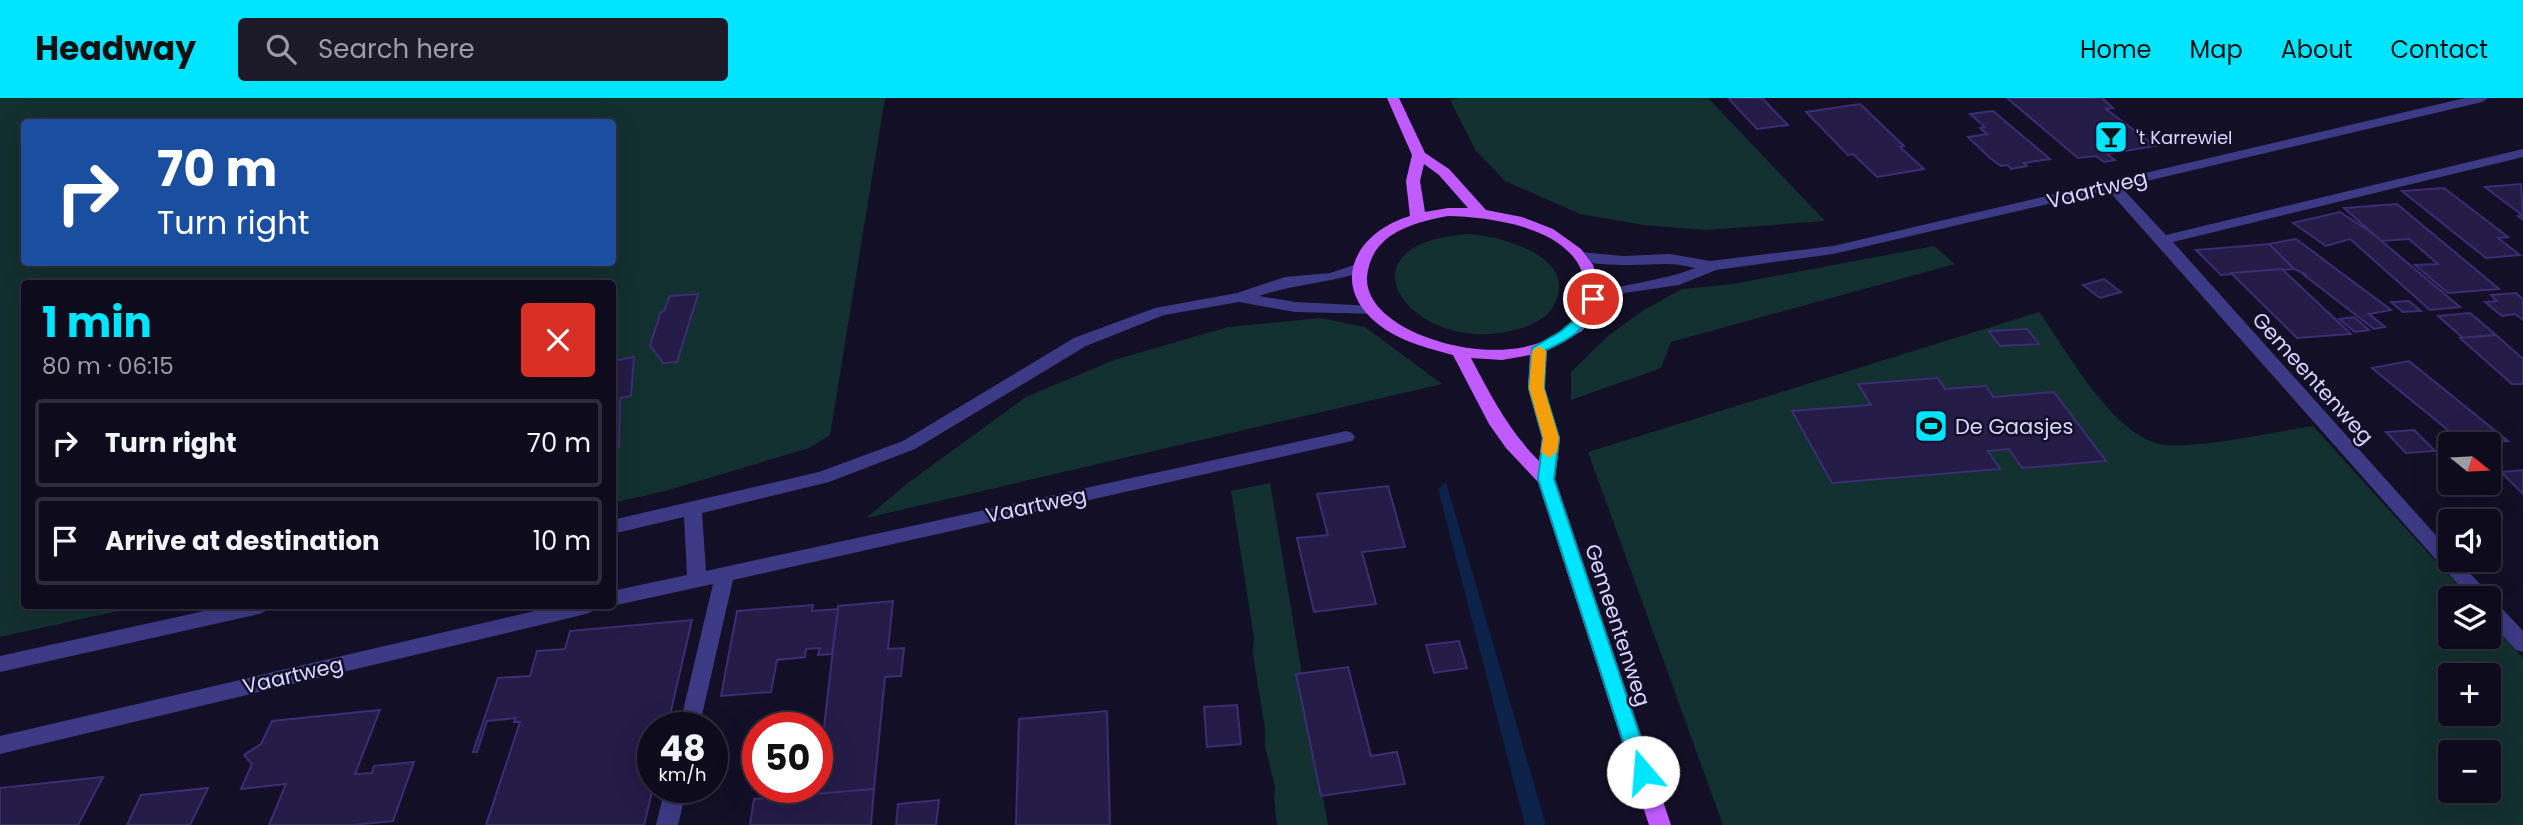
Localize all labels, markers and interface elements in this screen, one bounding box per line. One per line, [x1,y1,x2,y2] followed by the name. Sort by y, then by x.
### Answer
[238,18,728,81] search box
[35,25,196,72] text: Headway
[262,30,300,68] icon: search
[318,31,475,67] text: Search here
[2080,33,2152,66] text: Home
[2190,33,2243,66] text: Map
[2281,33,2352,66] text: About
[2390,33,2488,66] text: Contact
[2092,118,2130,156] bar icon: 't Karrewiel
[2136,125,2233,150] place label: 't Karrewiel
[157,135,277,203] text: 70 m
[42,147,133,238] icon: right
[2044,163,2150,215] street label: Vaartweg
[157,200,309,245] text: Turn right
[1563,269,1623,329] pin
[1574,280,1612,318] icon: arrive
[42,293,152,352] text: 1 min
[521,303,595,377] button: close
[2246,305,2380,451] street label: Gemeentenweg
[42,350,174,382] text: 80 m · 06:15
[1912,407,1950,445] sports icon: De Gaasjes
[1955,412,2073,441] place label: De Gaasjes
[46,424,84,462] icon: right
[105,425,237,461] text: Turn right
[527,425,591,461] text: 70 m
[2438,432,2501,495] north arrow
[2438,432,2501,803] map controls
[983,480,1089,530] street label: Vaartweg
[2438,509,2501,572] button: sound
[46,522,84,560] icon: arrive
[105,523,380,559] text: Arrive at destination
[533,523,591,559] text: 10 m
[1578,540,1658,710] street label: Gemeentenweg
[2438,586,2501,649] button: layers
[240,649,346,701] street label: Vaartweg
[2438,663,2501,726] button: +
[742,712,833,803] speed limit sign: 50
[659,724,706,773] text: 48
[1606,735,1680,809] position arrow
[2438,740,2501,803] button: −
[659,762,706,787] text: km/h

